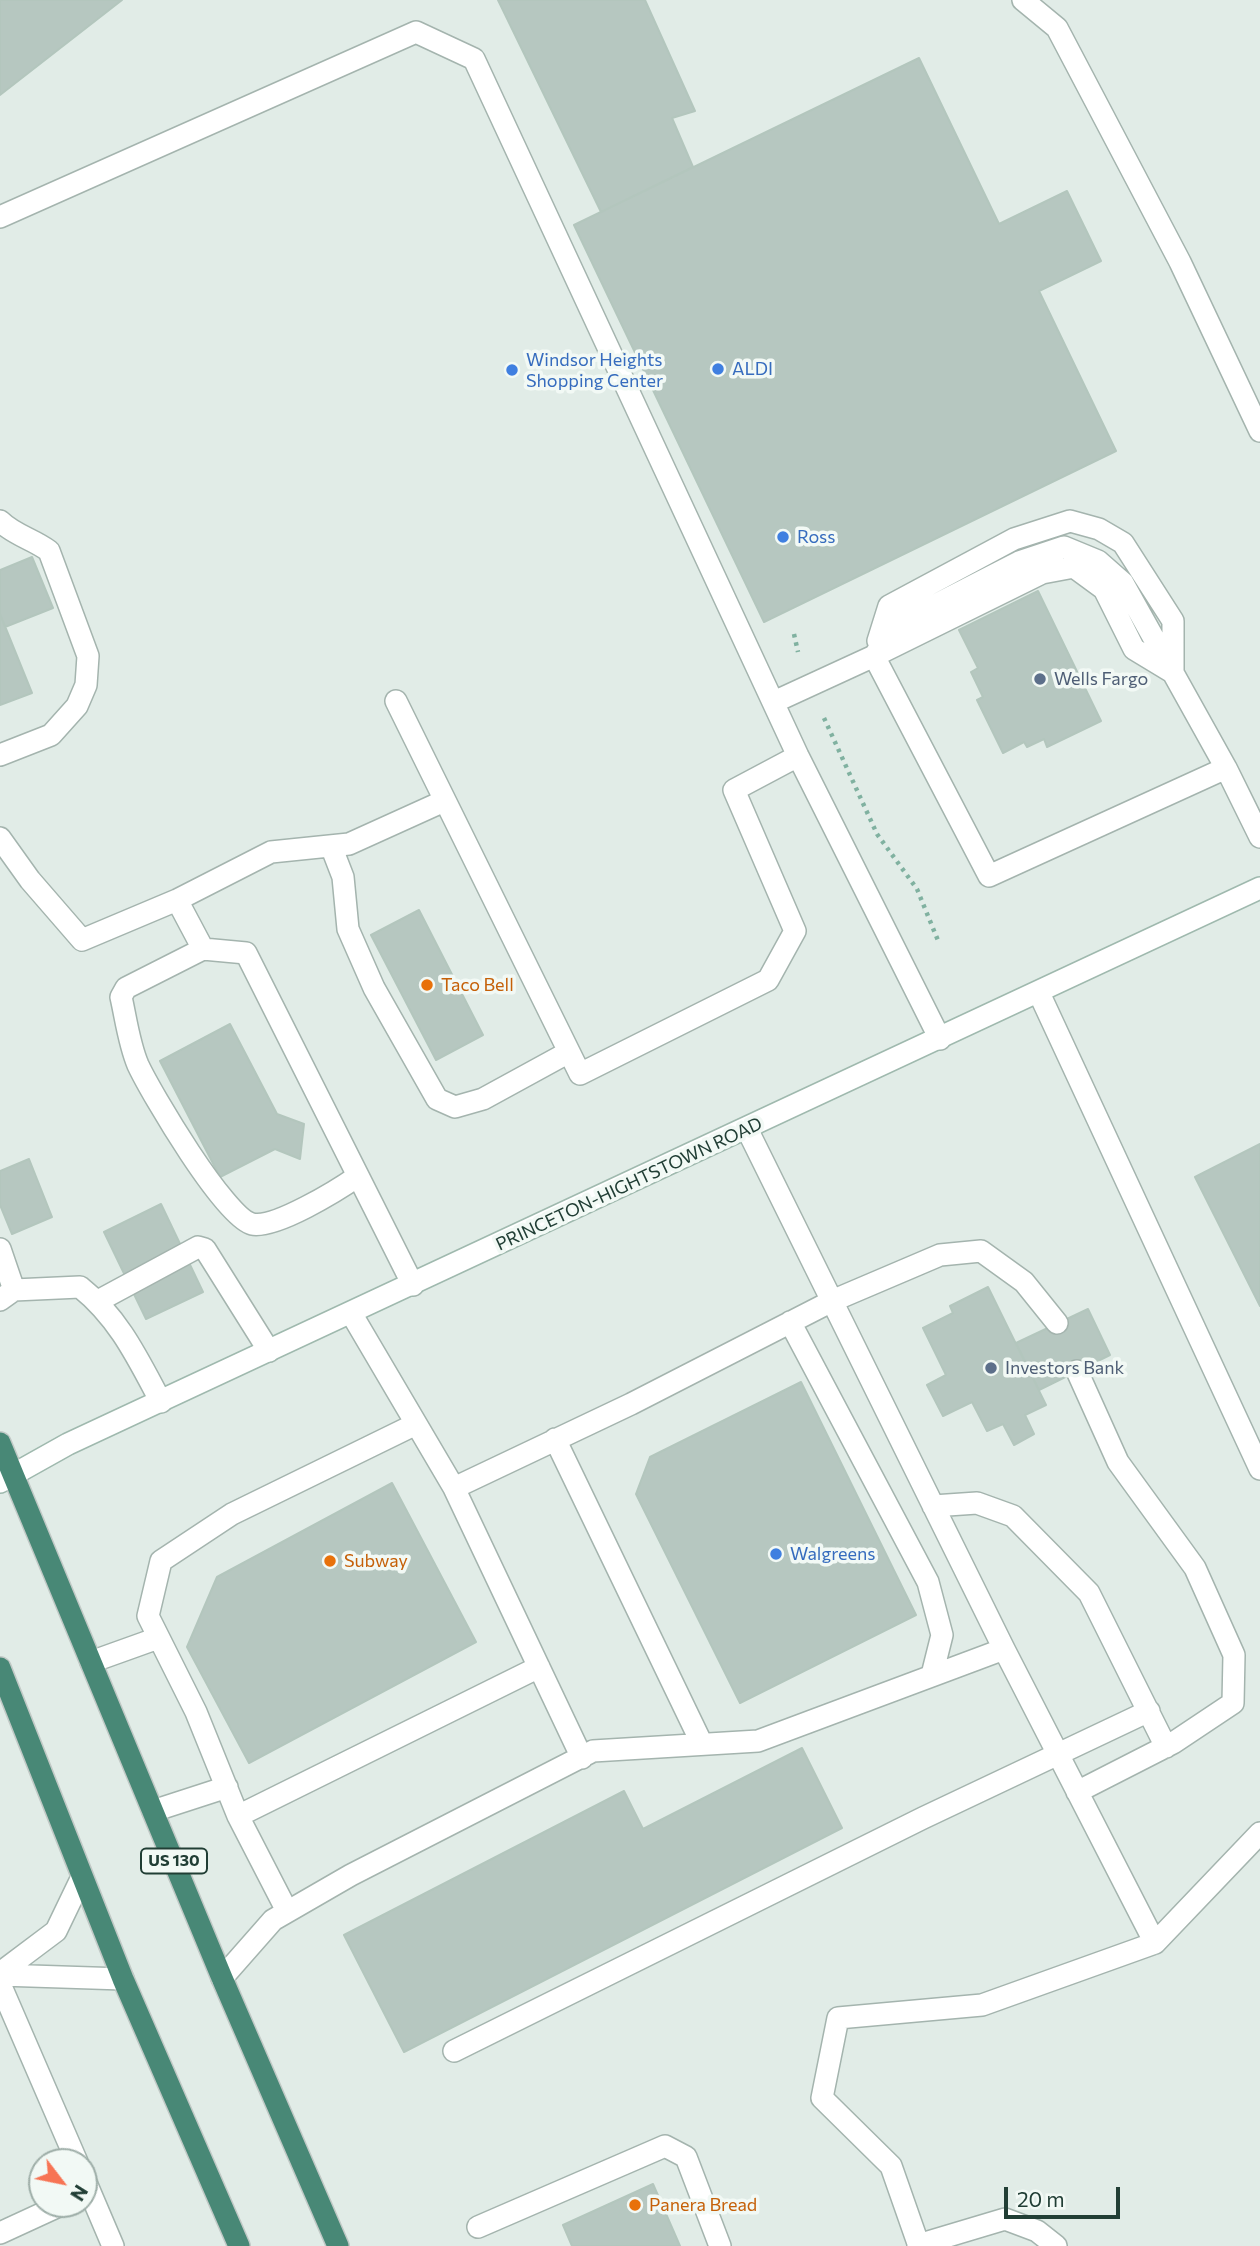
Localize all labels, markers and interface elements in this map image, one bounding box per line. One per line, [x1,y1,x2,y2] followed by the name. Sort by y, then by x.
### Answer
[526,349,663,392] place label: Windsor Heights Shopping Center
[732,358,773,380] place label: ALDI
[710,361,726,377] marker: ALDI
[504,362,520,378] marker: Windsor Heights Shopping Center
[797,526,835,548] place label: Ross
[775,529,791,545] marker: Ross
[1054,668,1148,690] place label: Wells Fargo
[1032,671,1048,687] marker: Wells Fargo
[441,974,514,996] place label: Taco Bell
[419,977,435,993] marker: Taco Bell
[492,1113,766,1255] street label: PRINCETON-HIGHTSTOWN ROAD
[1005,1357,1124,1379] place label: Investors Bank
[983,1360,999,1376] marker: Investors Bank
[790,1543,876,1565] place label: Walgreens
[768,1546,784,1562] marker: Walgreens
[344,1550,408,1572] place label: Subway
[322,1553,338,1569] marker: Subway
[141,1848,207,1873] road number: US 130
[28,2148,98,2218] north arrow
[1008,2172,1124,2216] scale bar
[66,2181,93,2205] text: N
[1017,2186,1065,2211] text: 20 m
[649,2194,757,2216] place label: Panera Bread
[627,2197,643,2213] marker: Panera Bread

